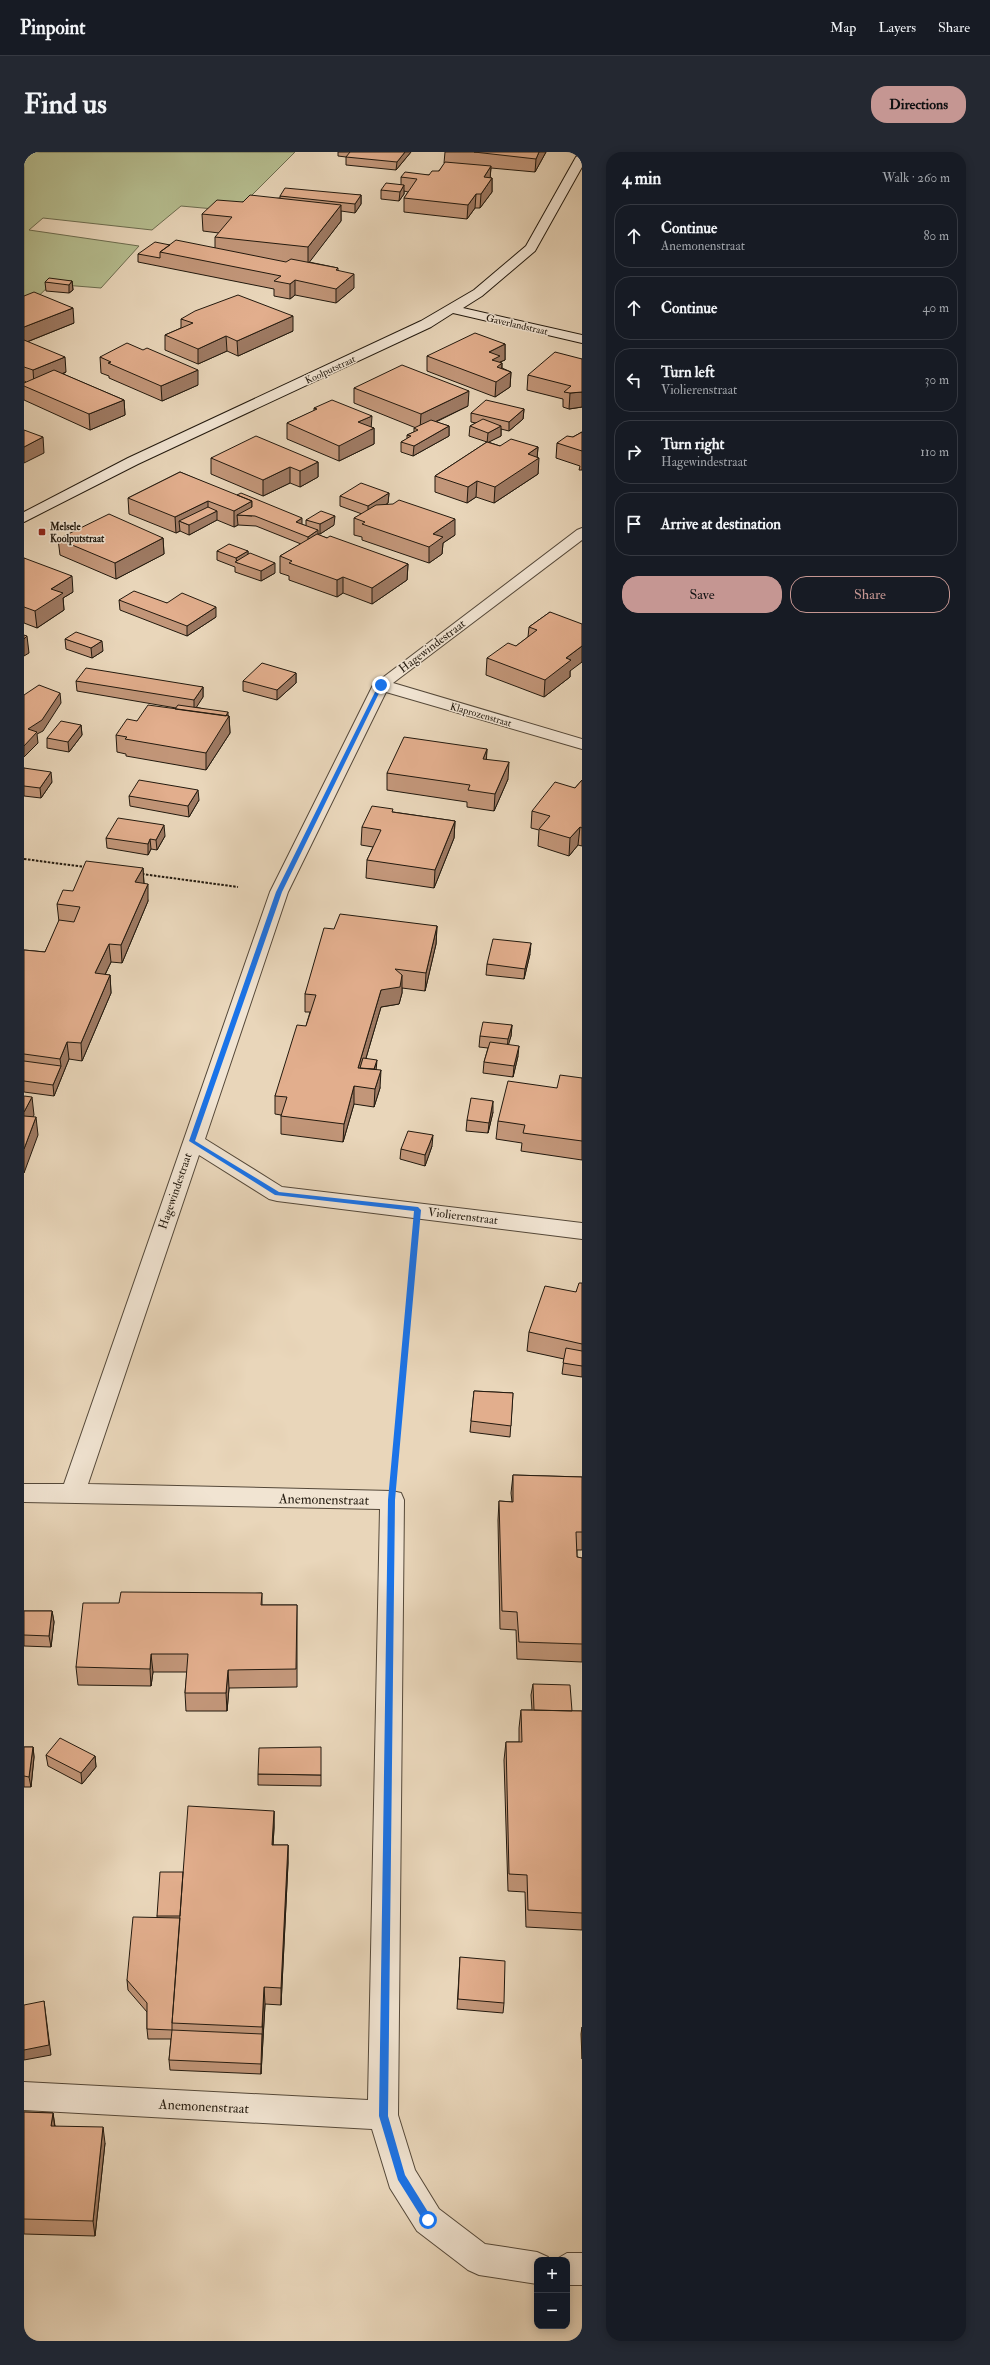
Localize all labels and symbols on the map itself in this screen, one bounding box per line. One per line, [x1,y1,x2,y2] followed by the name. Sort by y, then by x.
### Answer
[485,312,550,338] street label: Gaverlandstraat
[303,353,359,388] street label: Koolputstraat
[49,521,105,546] place label: Melsele Koolputstraat
[37,527,47,537] marker: Melsele Koolputstraat
[396,616,469,676] street label: Hagewindestraat
[372,676,390,694] route end
[448,700,513,731] street label: Klaprozenstraat
[155,1151,196,1231] street label: Hagewindestraat
[427,1205,499,1228] street label: Violierenstraat
[278,1490,370,1509] street label: Anemonenstraat
[157,2096,250,2117] street label: Anemonenstraat
[419,2211,437,2229] route start

